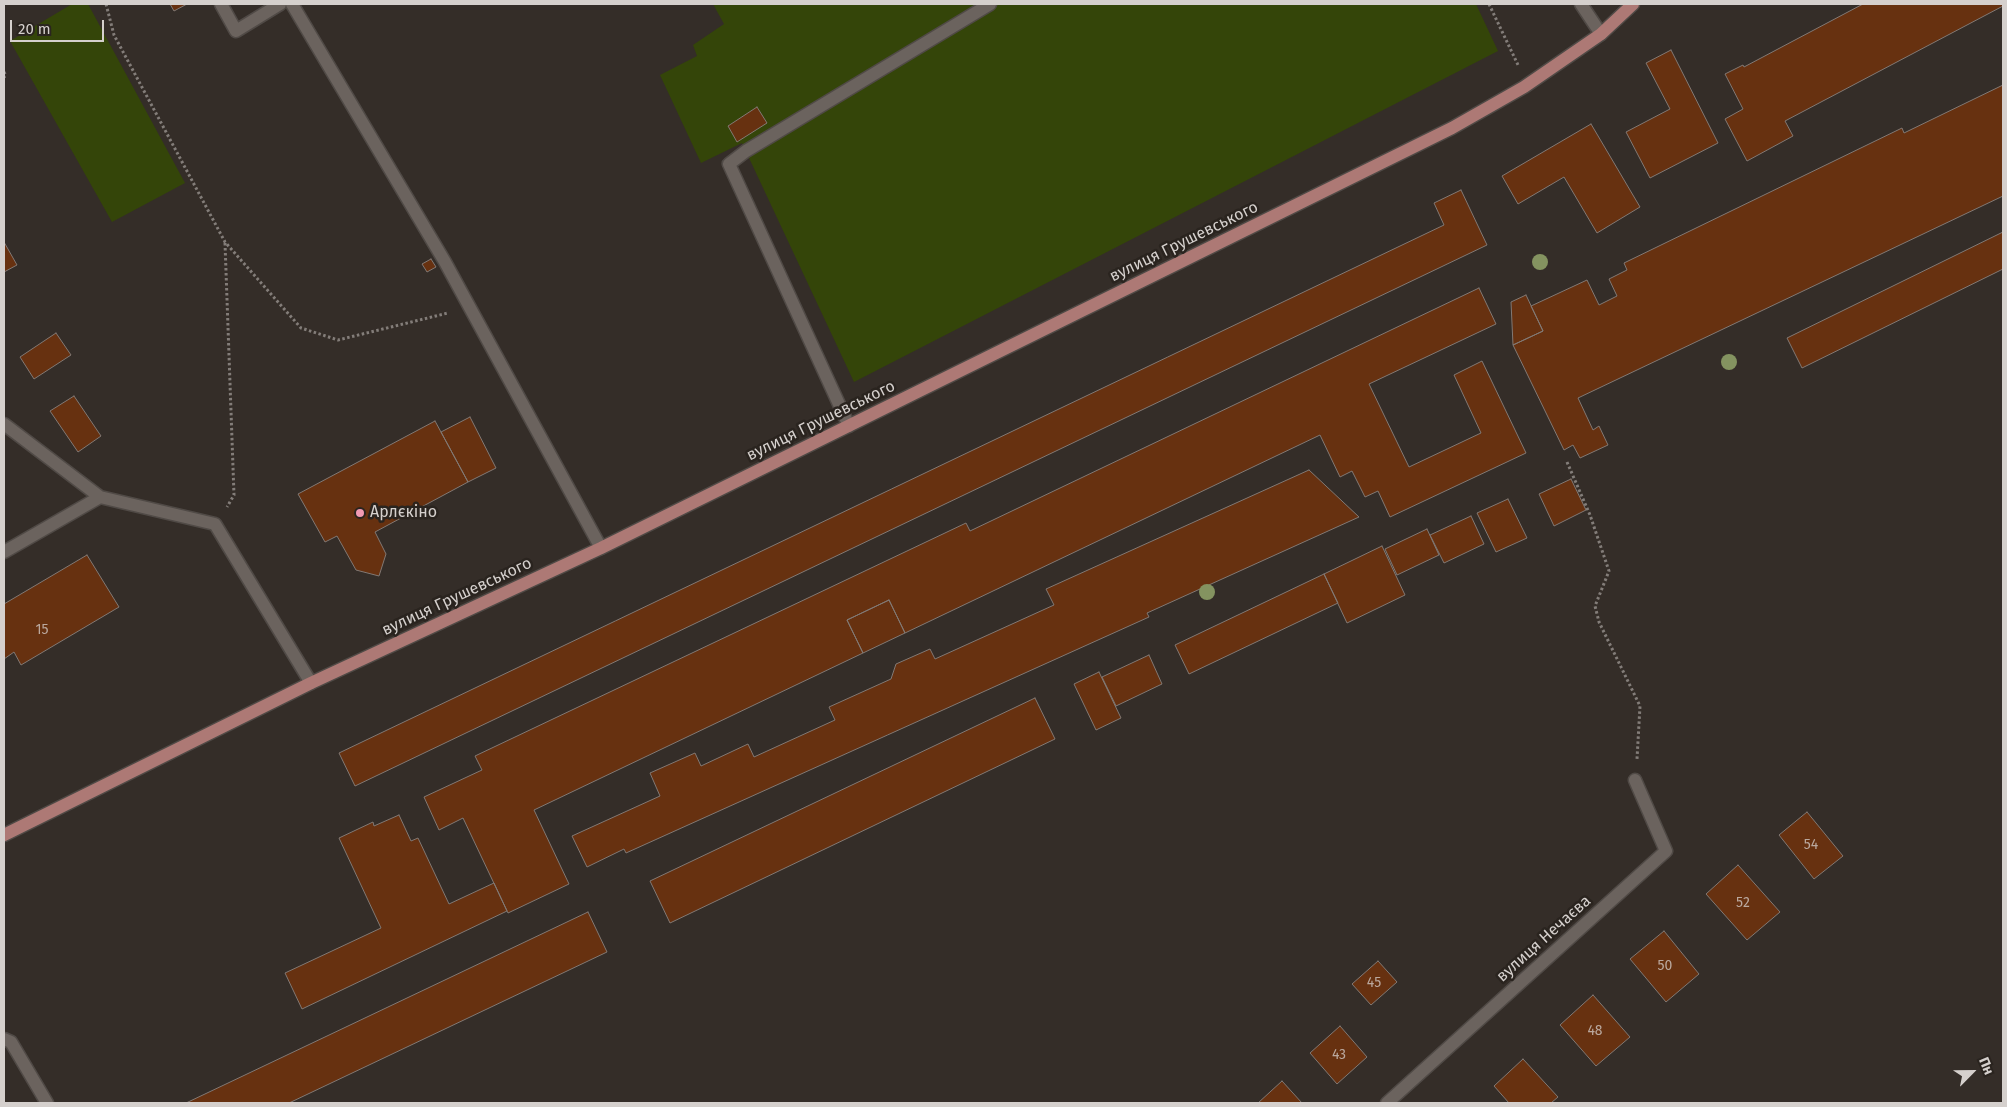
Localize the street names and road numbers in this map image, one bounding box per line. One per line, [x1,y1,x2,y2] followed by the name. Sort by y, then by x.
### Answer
[1107,198,1261,286] street label: вулиця Грушевського
[744,377,898,465] street label: вулиця Грушевського
[379,554,535,640] street label: вулиця Грушевського
[1493,892,1595,986] street label: вулиця Нечаєва

